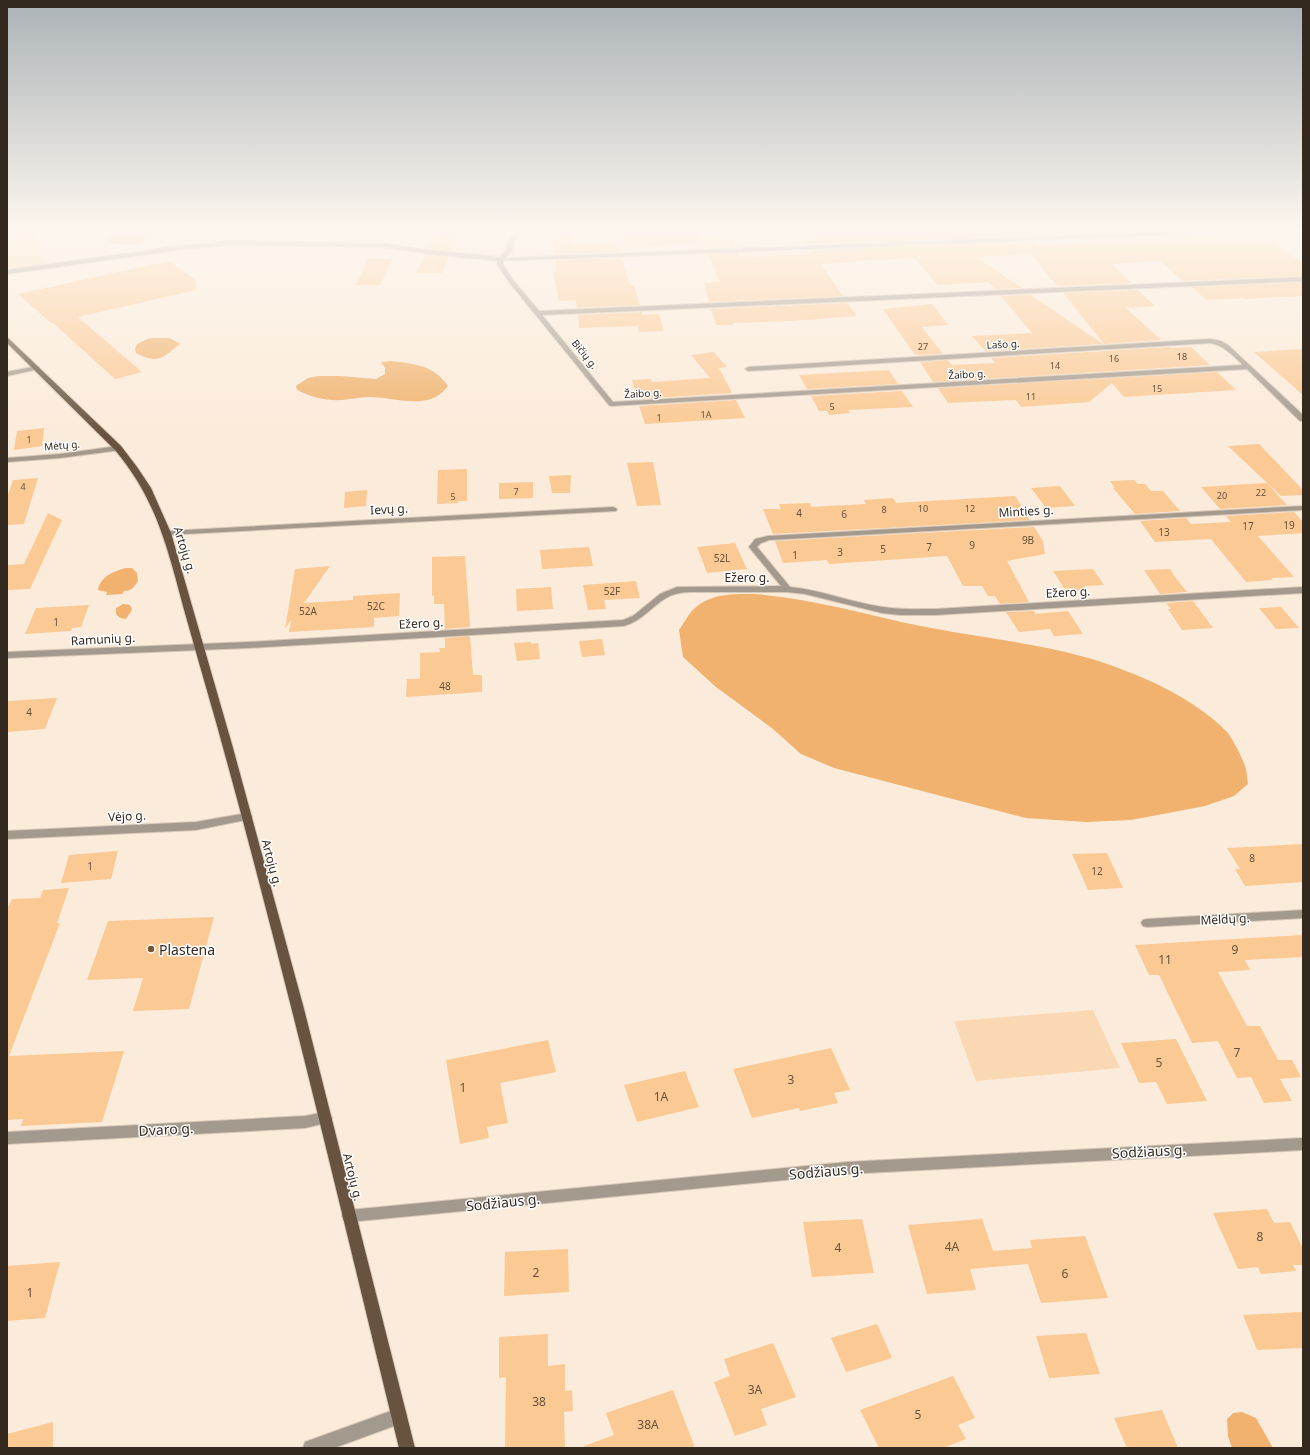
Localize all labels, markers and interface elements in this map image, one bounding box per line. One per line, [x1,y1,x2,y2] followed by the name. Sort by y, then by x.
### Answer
[569,336,601,372] street label: Bičių g.
[986,336,1020,352] street label: Lašo g.
[918,340,928,353] house number: 27
[1177,350,1187,363] house number: 18
[1109,352,1119,365] house number: 16
[1050,359,1060,372] house number: 14
[948,366,986,382] street label: Žaibo g.
[1152,382,1162,395] house number: 15
[624,385,662,401] street label: Žaibo g.
[1026,390,1036,403] house number: 11
[829,400,835,413] house number: 5
[701,408,712,421] house number: 1A
[656,411,662,424] house number: 1
[26,433,32,446] house number: 1
[43,436,81,454] street label: Mėtų g.
[20,480,26,493] house number: 4
[513,485,519,498] house number: 7
[1256,486,1266,499] house number: 22
[1217,489,1227,502] house number: 20
[450,490,456,503] house number: 5
[370,500,408,518] street label: Ievų g.
[998,501,1054,521] street label: Minties g.
[918,502,928,515] house number: 10
[965,502,975,515] house number: 12
[881,503,887,516] house number: 8
[796,506,802,520] house number: 4
[841,507,847,521] house number: 6
[1283,518,1295,532] house number: 19
[1242,519,1254,533] house number: 17
[170,524,200,576] street label: Artojų g.
[1158,525,1170,539] house number: 13
[1022,533,1034,547] house number: 9B
[969,538,975,552] house number: 9
[926,540,932,554] house number: 7
[880,542,886,556] house number: 5
[837,545,843,559] house number: 3
[792,548,798,562] house number: 1
[714,551,730,565] house number: 52L
[725,569,769,586] street label: Ežero g.
[1045,582,1091,602] street label: Ežero g.
[604,584,620,598] house number: 52F
[367,599,386,613] house number: 52C
[299,604,318,618] house number: 52A
[398,613,444,633] street label: Ežero g.
[53,615,59,629] house number: 1
[70,629,136,649] street label: Ramunių g.
[439,679,451,693] house number: 48
[26,705,32,719] house number: 4
[108,807,146,825] street label: Vėjo g.
[258,837,286,889] street label: Artojų g.
[1249,851,1255,865] house number: 8
[87,859,93,873] house number: 1
[1091,864,1103,878] house number: 12
[1200,909,1250,929] street label: Meldų g.
[159,940,215,959] place label: Plastena
[1232,941,1239,958] house number: 9
[146,944,156,954] marker: Plastena
[1158,951,1172,968] house number: 11
[1234,1044,1241,1061] house number: 7
[1156,1054,1163,1071] house number: 5
[788,1071,795,1088] house number: 3
[460,1079,466,1096] house number: 1
[654,1088,669,1105] house number: 1A
[138,1118,194,1140] street label: Dvaro g.
[1111,1140,1187,1162] street label: Sodžiaus g.
[339,1151,367,1203] street label: Artojų g.
[788,1158,864,1184] street label: Sodžiaus g.
[465,1189,541,1215] street label: Sodžiaus g.
[1257,1228,1264,1245] house number: 8
[945,1238,960,1255] house number: 4A
[835,1239,842,1256] house number: 4
[533,1264,540,1281] house number: 2
[1062,1265,1069,1282] house number: 6
[27,1284,33,1301] house number: 1
[748,1381,763,1398] house number: 3A
[532,1393,546,1410] house number: 38
[915,1406,922,1423] house number: 5
[637,1416,659,1433] house number: 38A

